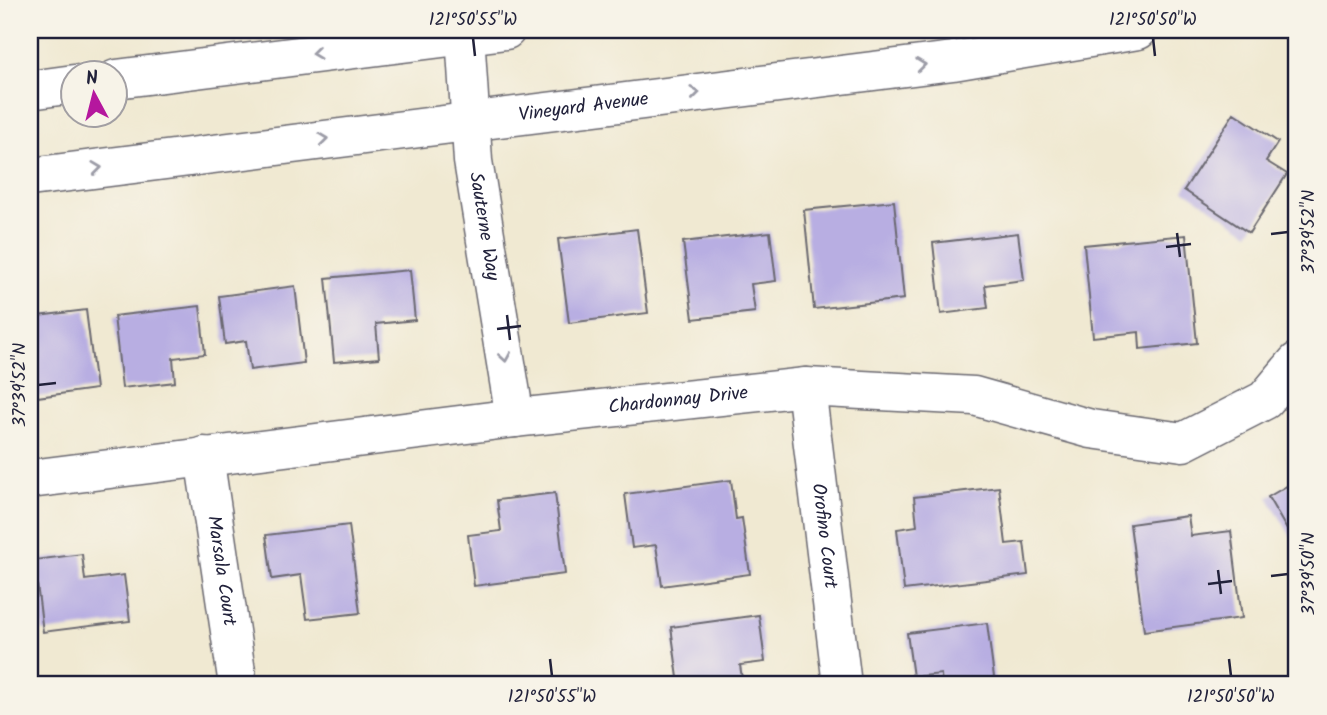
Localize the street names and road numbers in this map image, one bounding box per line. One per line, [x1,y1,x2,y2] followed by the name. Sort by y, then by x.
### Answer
[517,84,651,130] street label: Vineyard Avenue
[460,170,507,284] street label: Sauterne Way
[607,378,750,423] street label: Chardonnay Drive
[803,482,845,591] street label: Orofino Court
[198,514,244,629] street label: Marsala Court

